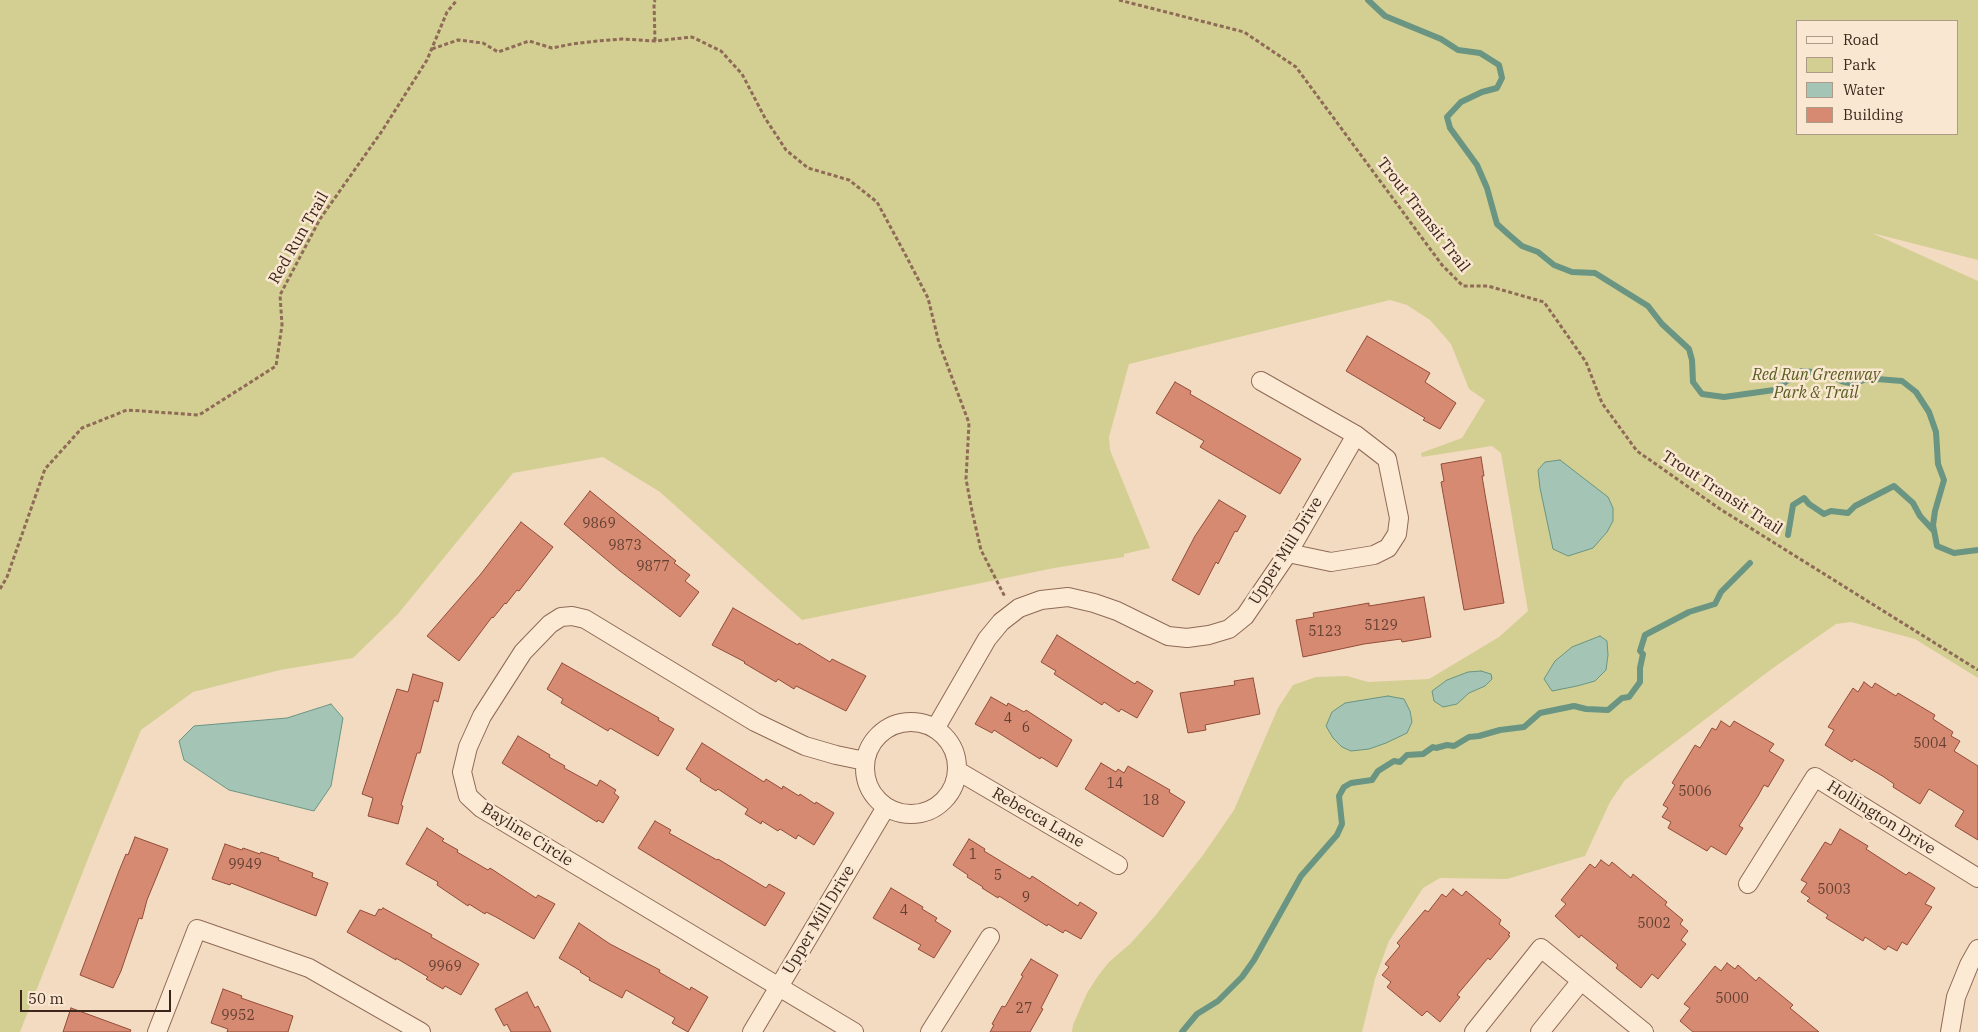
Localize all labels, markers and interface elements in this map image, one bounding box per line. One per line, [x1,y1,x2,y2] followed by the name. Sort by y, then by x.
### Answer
[1796,20,1958,135] legend
[1843,30,1879,49] text: Road
[1843,55,1876,74] text: Park
[1843,80,1885,99] text: Water
[1843,105,1903,124] text: Building
[1372,154,1474,276] street label: Trout Transit Trail
[265,189,333,287] street label: Red Run Trail
[1752,365,1880,403] park label: Red Run Greenway Park & Trail
[1658,447,1786,539] street label: Trout Transit Trail
[1245,494,1327,608] street label: Upper Mill Drive
[582,516,616,532] house number: 9869
[608,538,642,554] house number: 9873
[636,559,670,575] house number: 9877
[1364,618,1398,634] house number: 5129
[1308,624,1342,640] house number: 5123
[1004,711,1012,727] house number: 4
[1022,720,1030,736] house number: 6
[1913,736,1947,752] house number: 5004
[1107,776,1123,792] house number: 14
[1823,777,1939,859] street label: Hollington Drive
[989,784,1087,852] street label: Rebecca Lane
[1678,784,1712,800] house number: 5006
[1143,793,1159,809] house number: 18
[478,799,576,871] street label: Bayline Circle
[969,847,977,863] house number: 1
[228,857,262,873] house number: 9949
[779,862,859,978] street label: Upper Mill Drive
[994,868,1002,884] house number: 5
[1817,882,1851,898] house number: 5003
[1022,890,1030,906] house number: 9
[900,903,908,919] house number: 4
[1637,916,1671,932] house number: 5002
[428,959,462,975] house number: 9969
[22,980,174,1012] scale bar
[28,989,64,1008] text: 50 m
[1715,991,1749,1007] house number: 5000
[1016,1001,1032,1017] house number: 27
[221,1008,255,1024] house number: 9952

